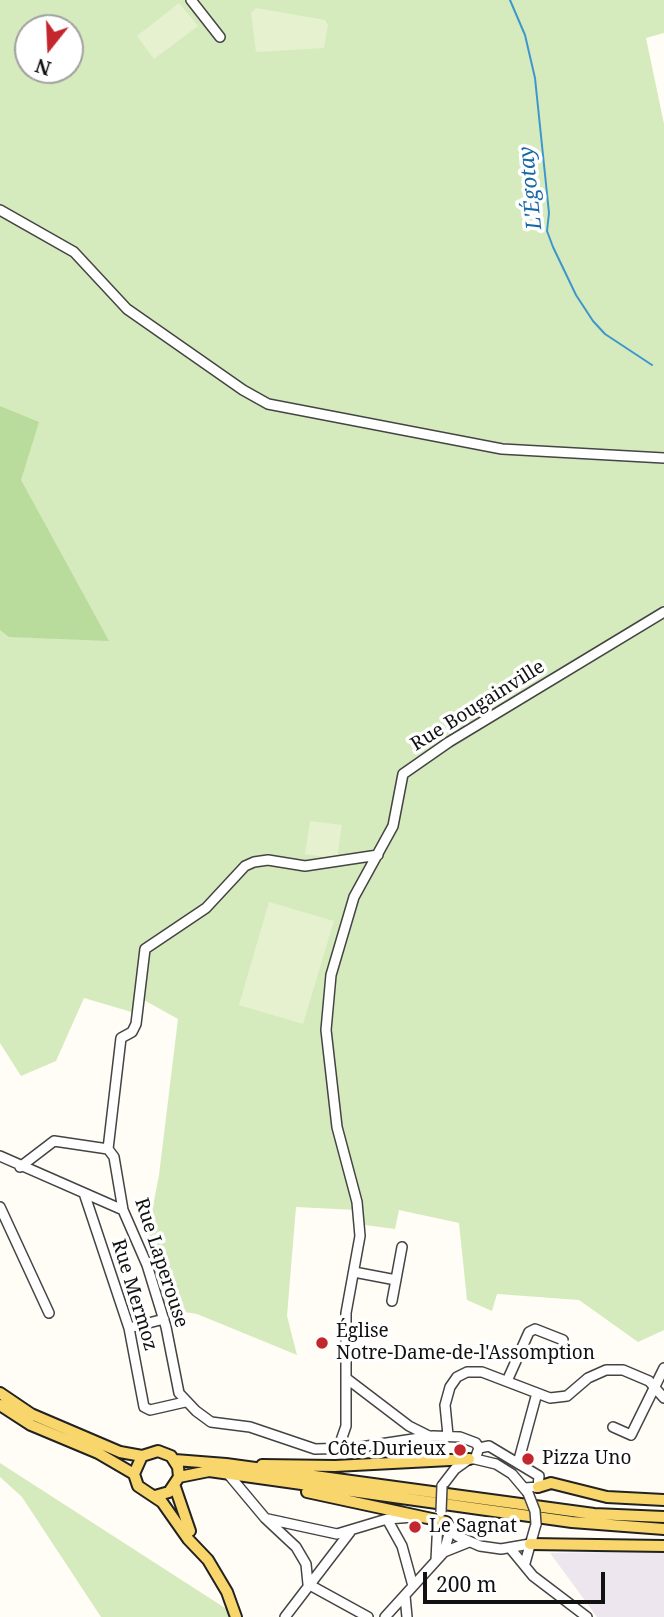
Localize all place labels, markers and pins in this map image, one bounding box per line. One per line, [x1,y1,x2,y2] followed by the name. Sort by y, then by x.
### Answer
[336,1321,595,1365] place label: Église Notre-Dame-de-l'Assomption
[314,1335,330,1351] marker: Église Notre-Dame-de-l'Assomption
[327,1439,446,1461] place label: Côte Durieux
[452,1442,468,1458] marker: Côte Durieux
[542,1448,631,1470] place label: Pizza Uno
[520,1451,536,1467] marker: Pizza Uno
[429,1516,517,1538] place label: Le Sagnat
[407,1519,423,1535] marker: Le Sagnat

